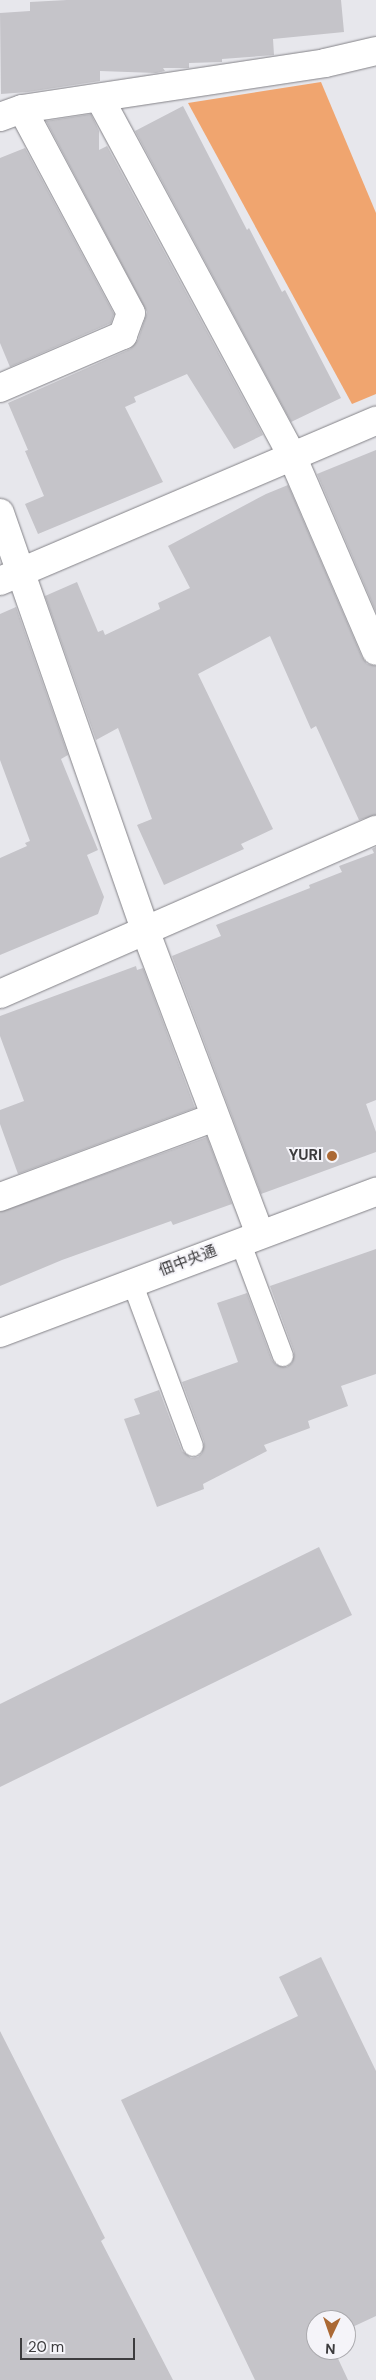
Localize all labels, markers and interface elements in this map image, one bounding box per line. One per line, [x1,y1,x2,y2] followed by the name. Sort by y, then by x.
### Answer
[289,1147,322,1165] place label: YURI
[326,1150,338,1162] marker: YURI
[157,1242,219,1280] street label: 佃中央通
[306,2310,356,2360] north arrow
[22,2328,138,2360] scale bar
[28,2337,64,2357] text: 20 m
[325,2340,336,2358] text: N

